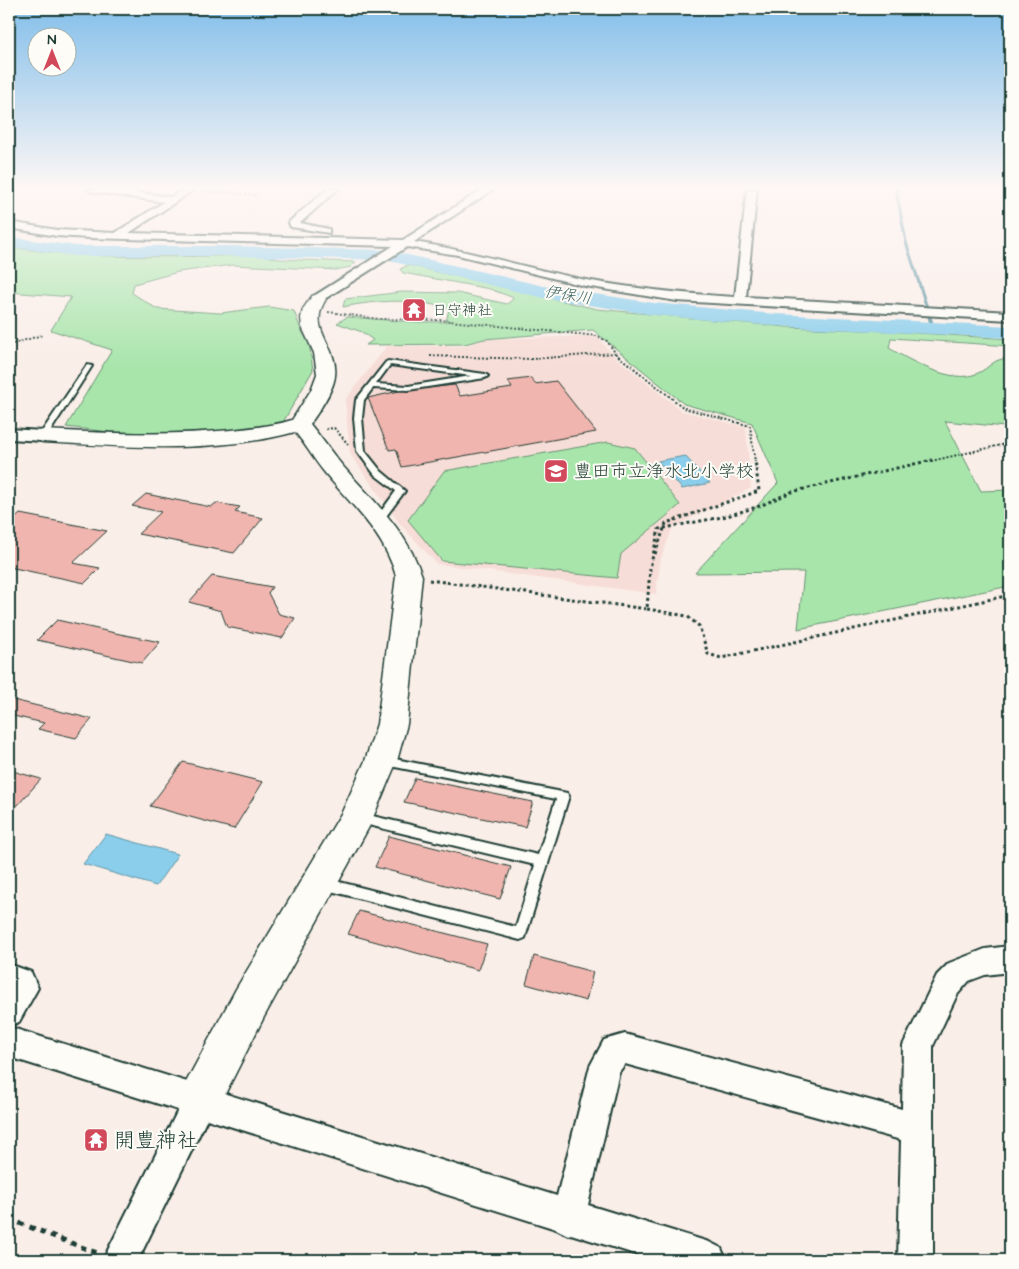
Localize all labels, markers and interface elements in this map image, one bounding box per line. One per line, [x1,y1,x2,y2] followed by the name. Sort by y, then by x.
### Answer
[28,28,78,78] north arrow
[48,30,57,50] text: N
[543,280,593,310] water label: 伊保川
[401,297,427,323] temple icon: 日守神社
[432,300,492,321] place label: 日守神社
[543,458,569,484] school or university icon: 豊田市立浄水北小学校
[574,459,754,484] place label: 豊田市立浄水北小学校
[114,1126,198,1155] place label: 開豊神社
[83,1127,109,1153] temple icon: 開豊神社

